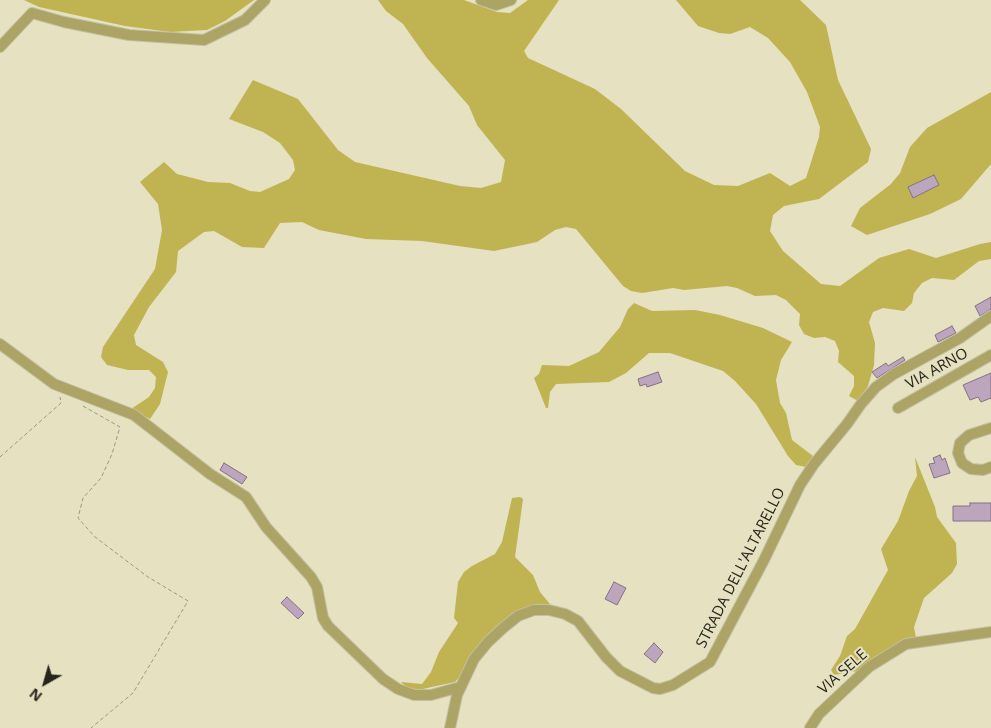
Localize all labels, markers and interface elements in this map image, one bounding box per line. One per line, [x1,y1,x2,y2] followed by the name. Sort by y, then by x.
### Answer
[903,345,971,393] street label: VIA ARNO
[693,485,789,651] street label: STRADA DELL'ALTARELLO
[815,646,871,698] street label: VIA SELE
[20,658,70,708] north arrow
[25,684,46,706] text: N

